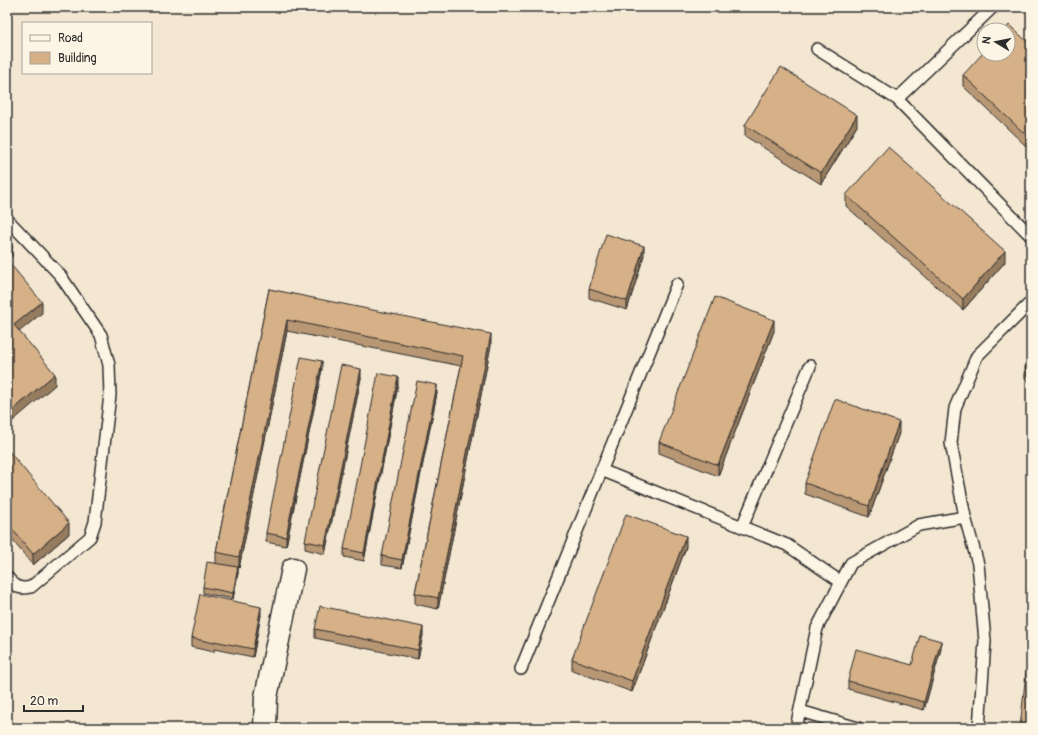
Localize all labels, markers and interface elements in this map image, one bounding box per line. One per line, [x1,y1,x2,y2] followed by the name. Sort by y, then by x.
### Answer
[22,22,152,74] legend
[976,22,1016,62] north arrow
[58,31,83,46] text: Road
[980,35,994,45] text: N
[58,51,97,66] text: Building
[24,687,83,713] scale bar
[30,694,59,709] text: 20 m

